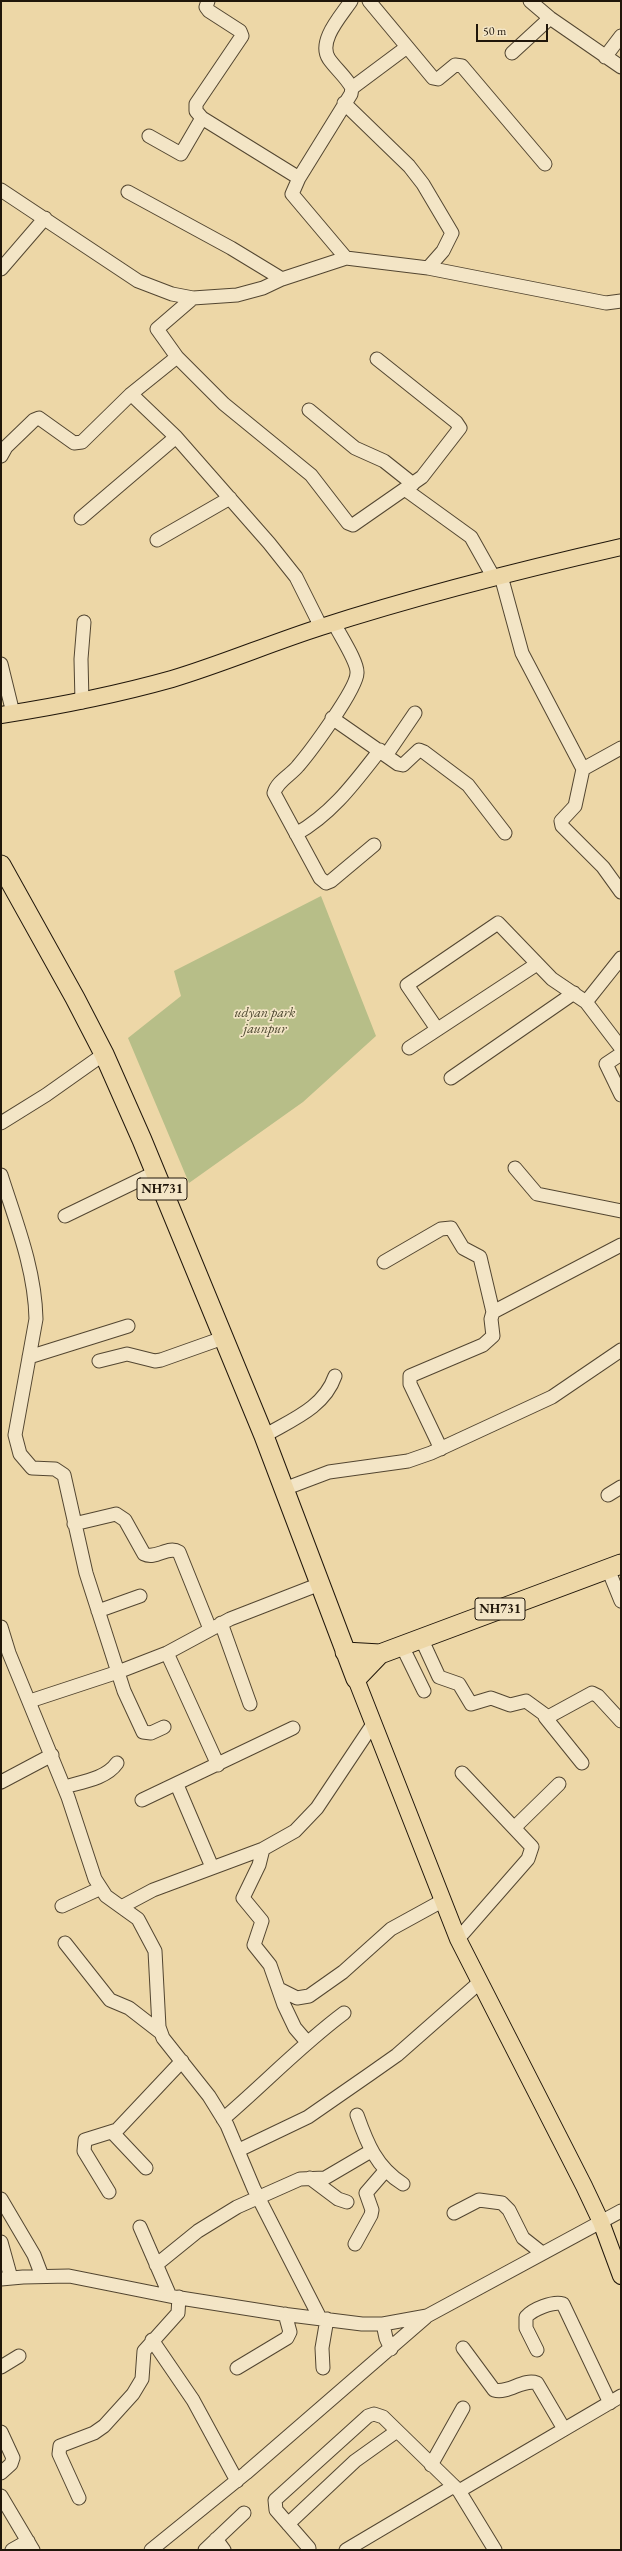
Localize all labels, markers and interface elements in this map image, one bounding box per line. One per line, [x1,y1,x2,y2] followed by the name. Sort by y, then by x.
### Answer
[478,16,550,42] scale bar
[483,23,506,39] text: 50 m
[235,1005,295,1038] park label: udyan park jaunpur
[137,1178,187,1200] road number: NH731
[475,1598,525,1620] road number: NH731

